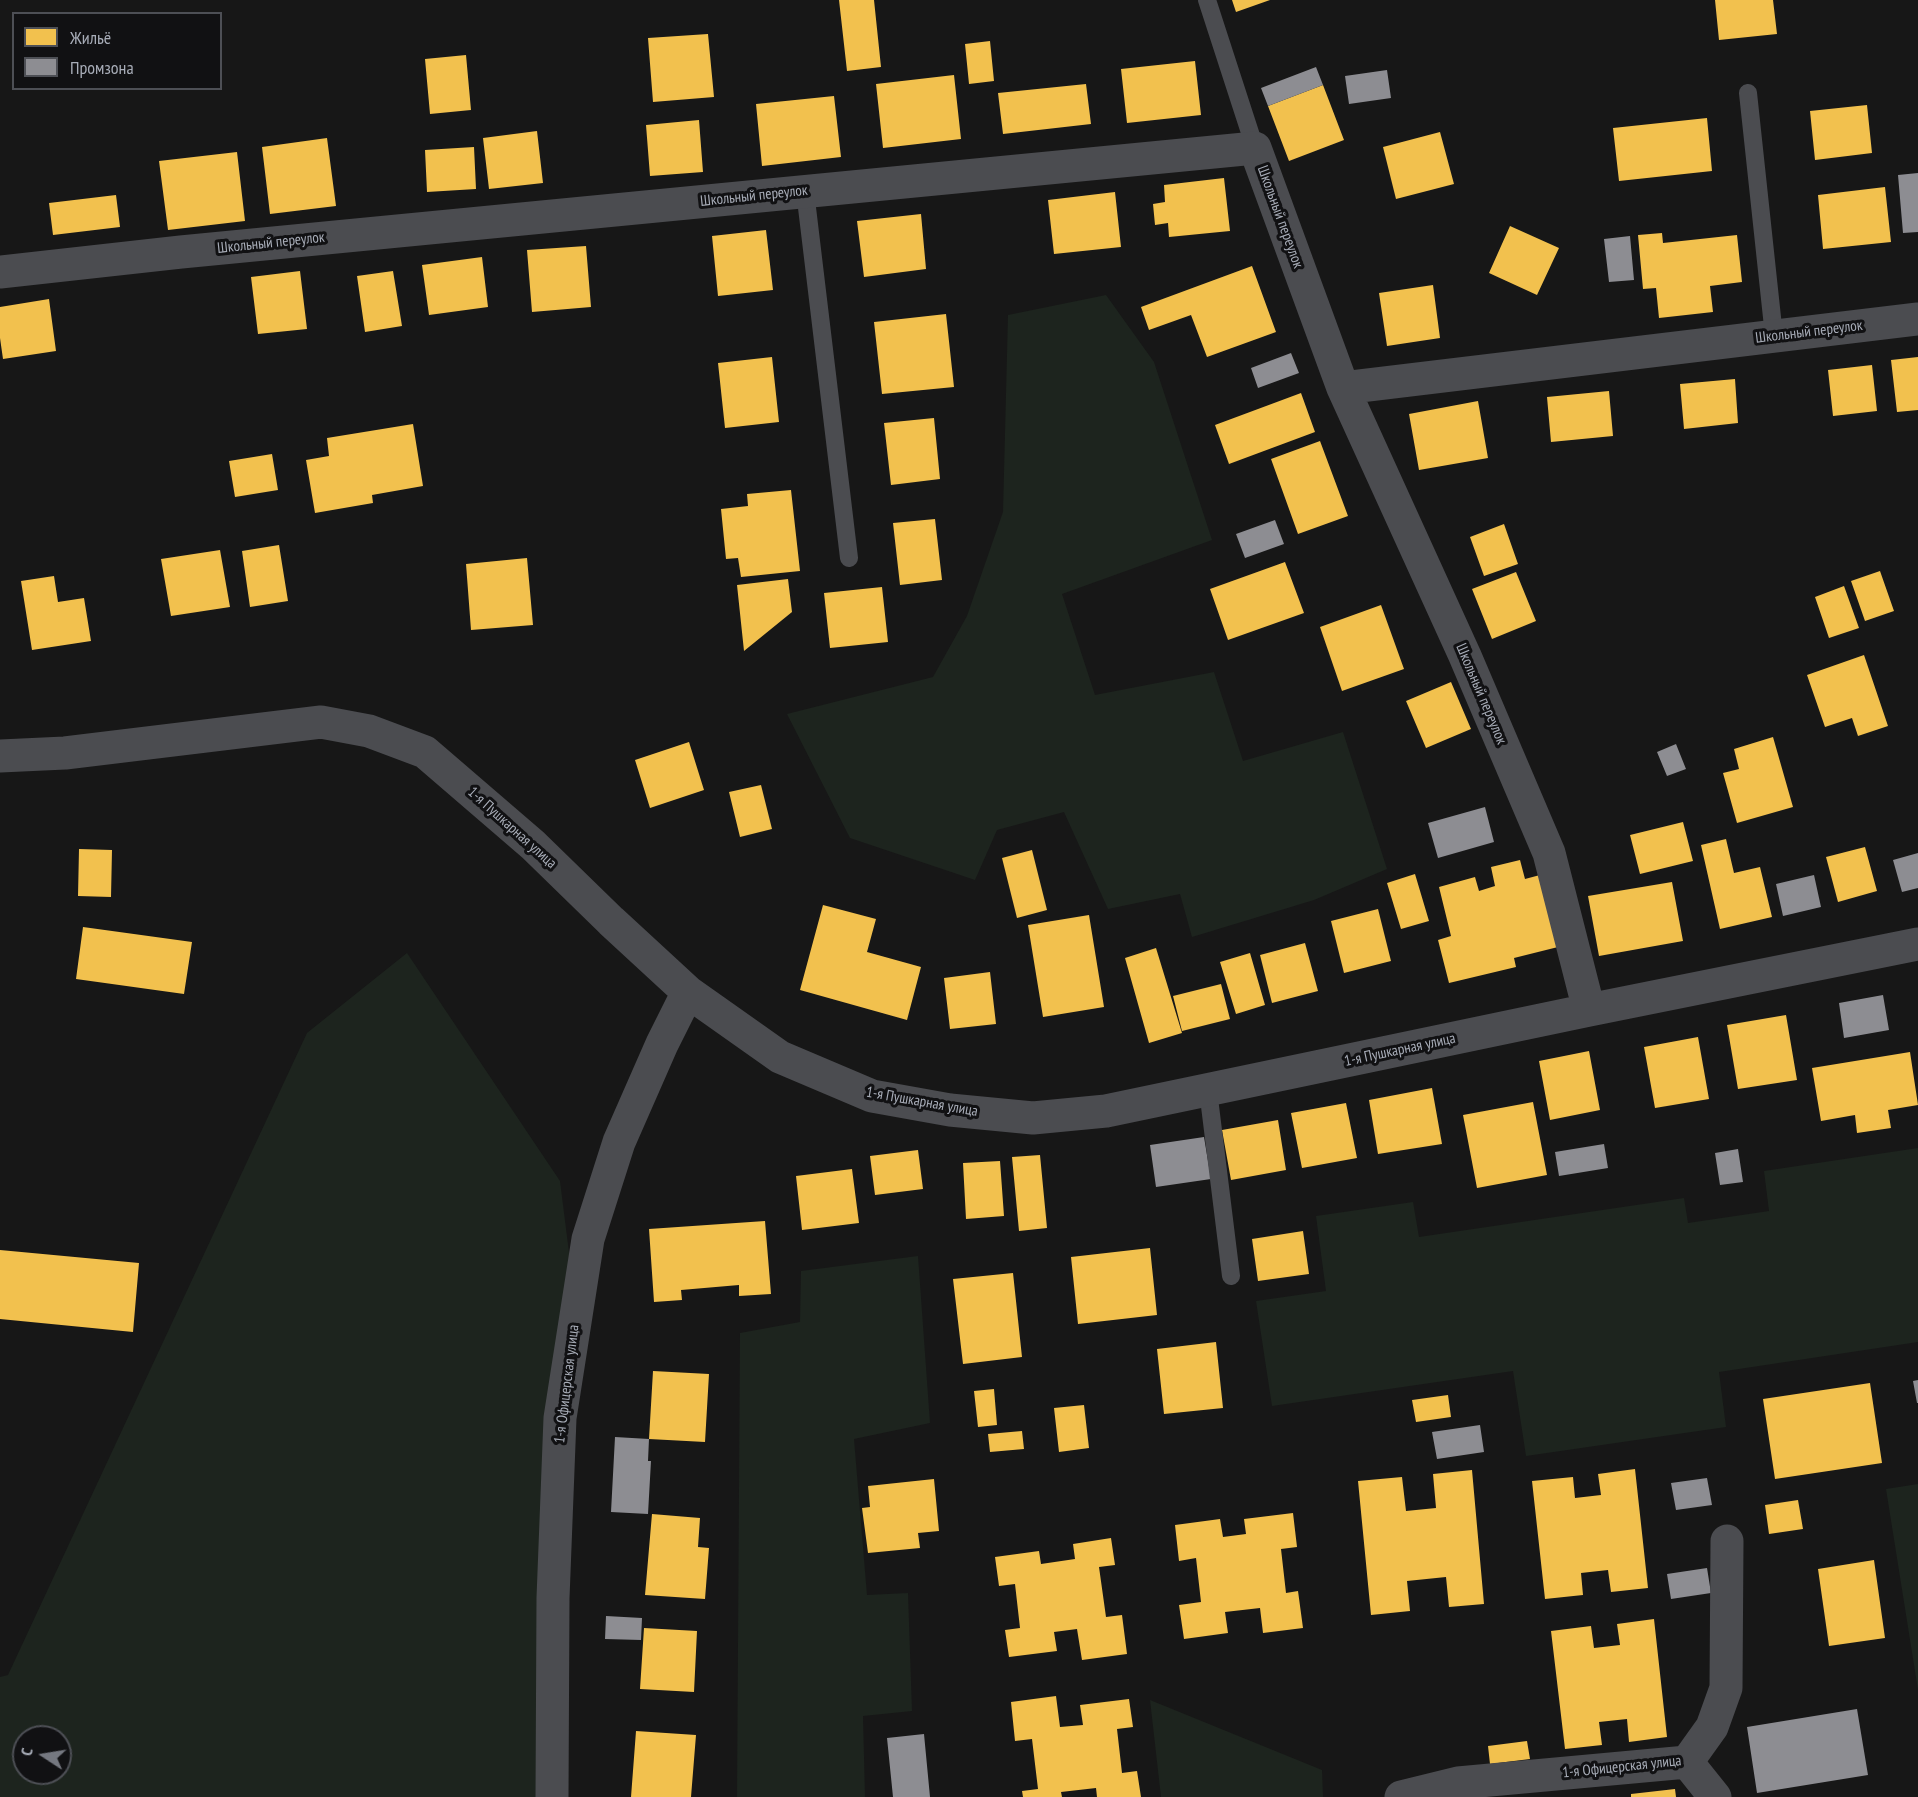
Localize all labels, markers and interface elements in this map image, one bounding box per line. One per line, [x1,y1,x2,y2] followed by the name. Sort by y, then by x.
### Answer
[12,12,222,90] legend
[70,26,111,49] text: Жильё
[70,56,134,79] text: Промзона
[1253,163,1307,271] street label: Школьный переулок
[699,181,809,211] street label: Школьный переулок
[216,228,326,258] street label: Школьный переулок
[1754,317,1864,347] street label: Школьный переулок
[1452,641,1510,747] street label: Школьный переулок
[464,783,560,873] street label: 1-я Пушкарная улица
[1343,1029,1457,1071] street label: 1-я Пушкарная улица
[865,1083,979,1121] street label: 1-я Пушкарная улица
[551,1324,583,1444] street label: 1-я Офицерская улица
[12,1725,72,1785] north arrow
[16,1746,37,1757] text: С
[1562,1752,1682,1782] street label: 1-я Офицерская улица

